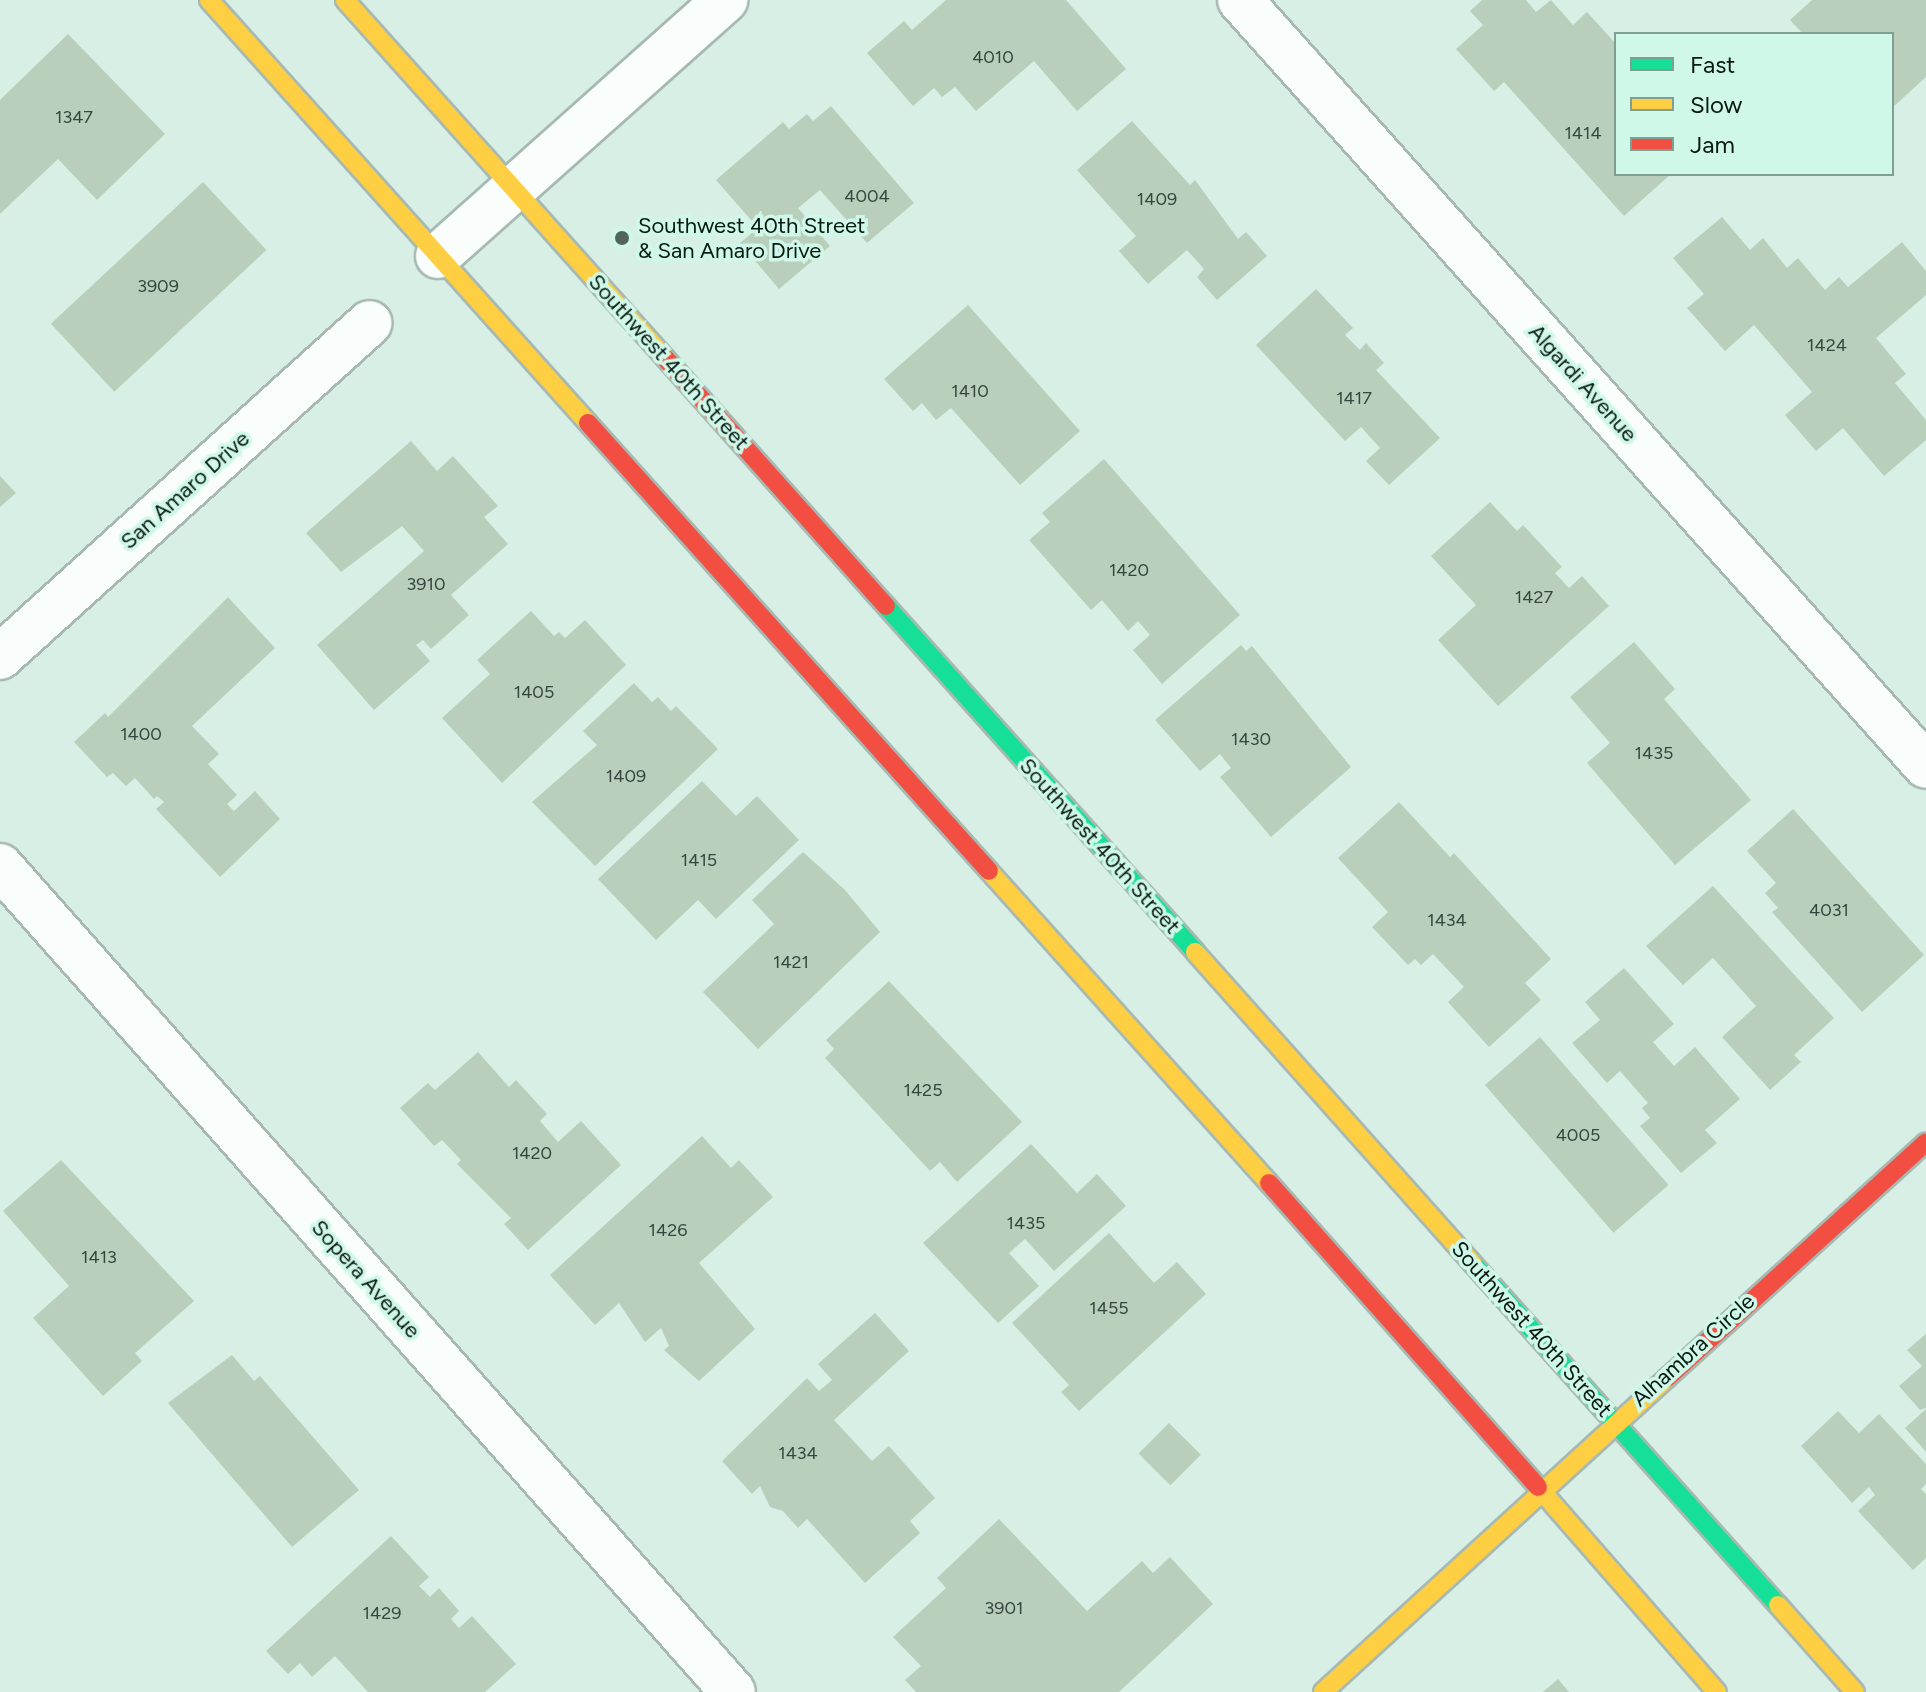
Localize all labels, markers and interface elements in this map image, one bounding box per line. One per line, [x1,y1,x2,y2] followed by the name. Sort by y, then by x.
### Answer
[1614,32,1894,176] legend
[972,46,1014,68] house number: 4010
[1690,50,1735,79] text: Fast
[1690,90,1742,119] text: Slow
[55,106,93,128] house number: 1347
[1564,122,1602,144] house number: 1414
[1690,130,1735,159] text: Jam
[844,185,890,207] house number: 4004
[1137,188,1177,210] house number: 1409
[638,212,865,264] place label: Southwest 40th Street & San Amaro Drive
[613,229,631,247] marker: Southwest 40th Street & San Amaro Drive
[583,269,755,455] street label: Southwest 40th Street
[137,275,179,297] house number: 3909
[1523,319,1643,447] street label: Algardi Avenue
[1807,334,1847,356] house number: 1424
[951,380,989,402] house number: 1410
[1336,387,1372,409] house number: 1417
[115,425,255,555] street label: San Amaro Drive
[1109,559,1149,581] house number: 1420
[407,573,445,595] house number: 3910
[1515,586,1553,608] house number: 1427
[514,681,554,703] house number: 1405
[120,723,162,745] house number: 1400
[1231,728,1271,750] house number: 1430
[1635,742,1673,764] house number: 1435
[1014,753,1186,939] street label: Southwest 40th Street
[606,765,646,787] house number: 1409
[681,849,717,871] house number: 1415
[1809,899,1849,921] house number: 4031
[1427,909,1467,931] house number: 1434
[773,951,809,973] house number: 1421
[903,1079,943,1101] house number: 1425
[1556,1124,1600,1146] house number: 4005
[512,1142,552,1164] house number: 1420
[1007,1212,1045,1234] house number: 1435
[306,1215,426,1343] street label: Sopera Avenue
[649,1219,687,1241] house number: 1426
[1446,1236,1618,1422] street label: Southwest 40th Street
[81,1246,117,1268] house number: 1413
[1626,1288,1760,1412] street label: Alhambra Circle
[1089,1297,1129,1319] house number: 1455
[778,1442,818,1464] house number: 1434
[985,1597,1023,1619] house number: 3901
[363,1602,401,1624] house number: 1429

